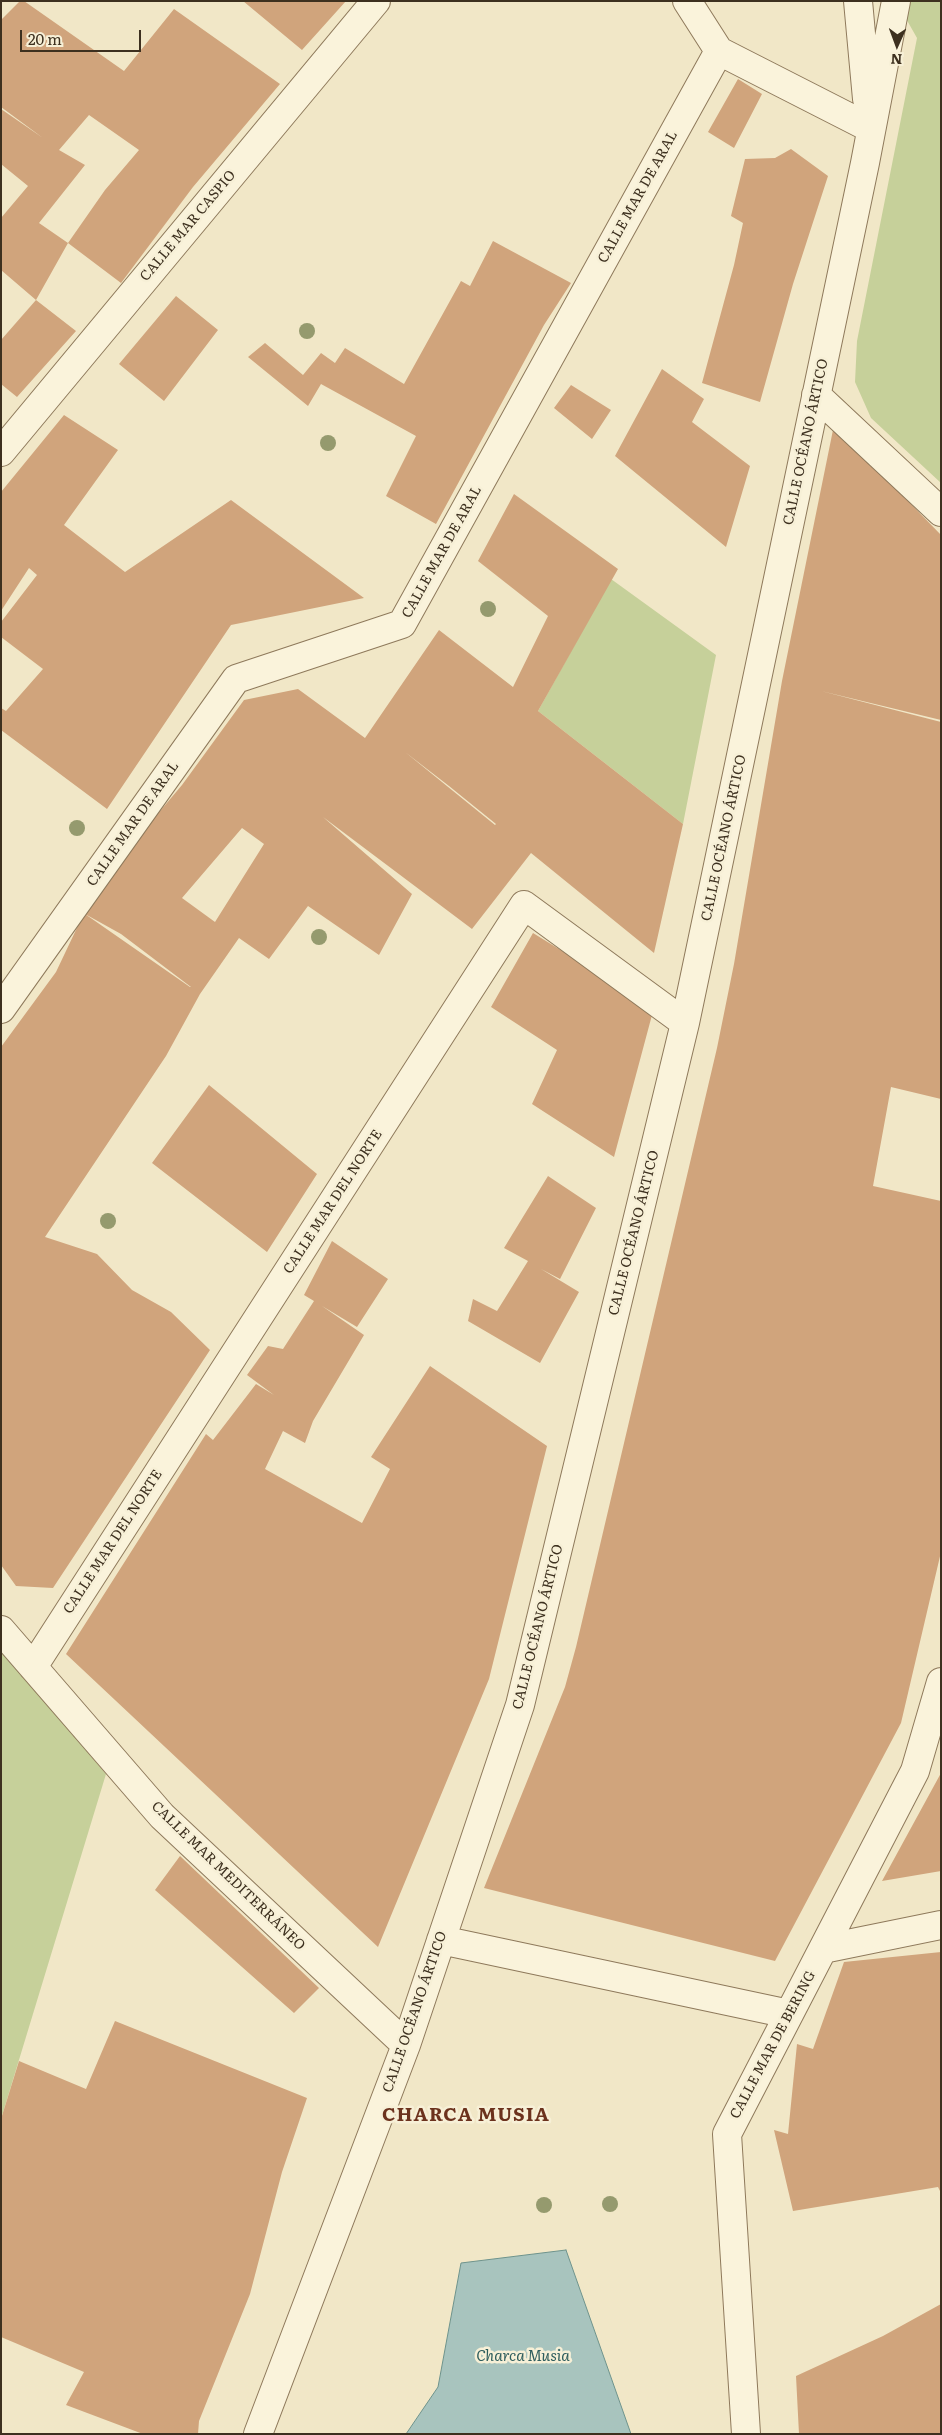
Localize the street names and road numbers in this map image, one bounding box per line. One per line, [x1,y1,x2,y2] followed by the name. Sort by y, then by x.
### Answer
[595,128,681,266] street label: CALLE MAR DE ARAL
[137,167,239,285] street label: CALLE MAR CASPIO
[780,357,832,527] street label: CALLE OCÉANO ÁRTICO
[399,483,485,621] street label: CALLE MAR DE ARAL
[698,753,750,923] street label: CALLE OCÉANO ÁRTICO
[83,758,183,890] street label: CALLE MAR DE ARAL
[280,1127,386,1277] street label: CALLE MAR DEL NORTE
[605,1149,663,1317] street label: CALLE OCÉANO ÁRTICO
[60,1467,166,1617] street label: CALLE MAR DEL NORTE
[509,1543,567,1711] street label: CALLE OCÉANO ÁRTICO
[148,1798,308,1954] street label: CALLE MAR MEDITERRÁNEO
[379,1929,451,2095] street label: CALLE OCÉANO ÁRTICO
[727,1968,819,2122] street label: CALLE MAR DE BERING

